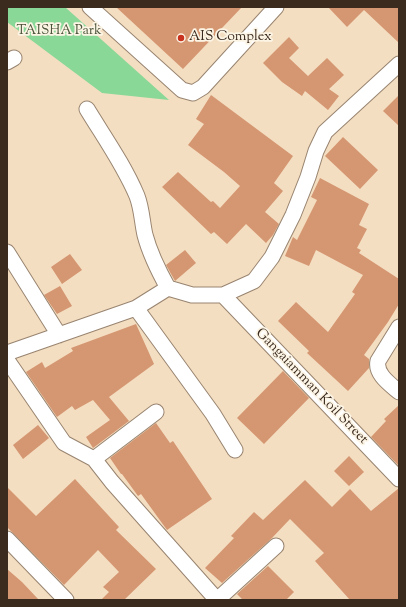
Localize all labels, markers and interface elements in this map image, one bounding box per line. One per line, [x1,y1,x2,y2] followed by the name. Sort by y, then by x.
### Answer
[16,24,102,40] park label: TAISHA Park
[189,30,272,46] place label: AIS Complex
[176,33,186,43] marker: AIS Complex
[251,325,371,449] street label: Gangaiamman Koil Street

